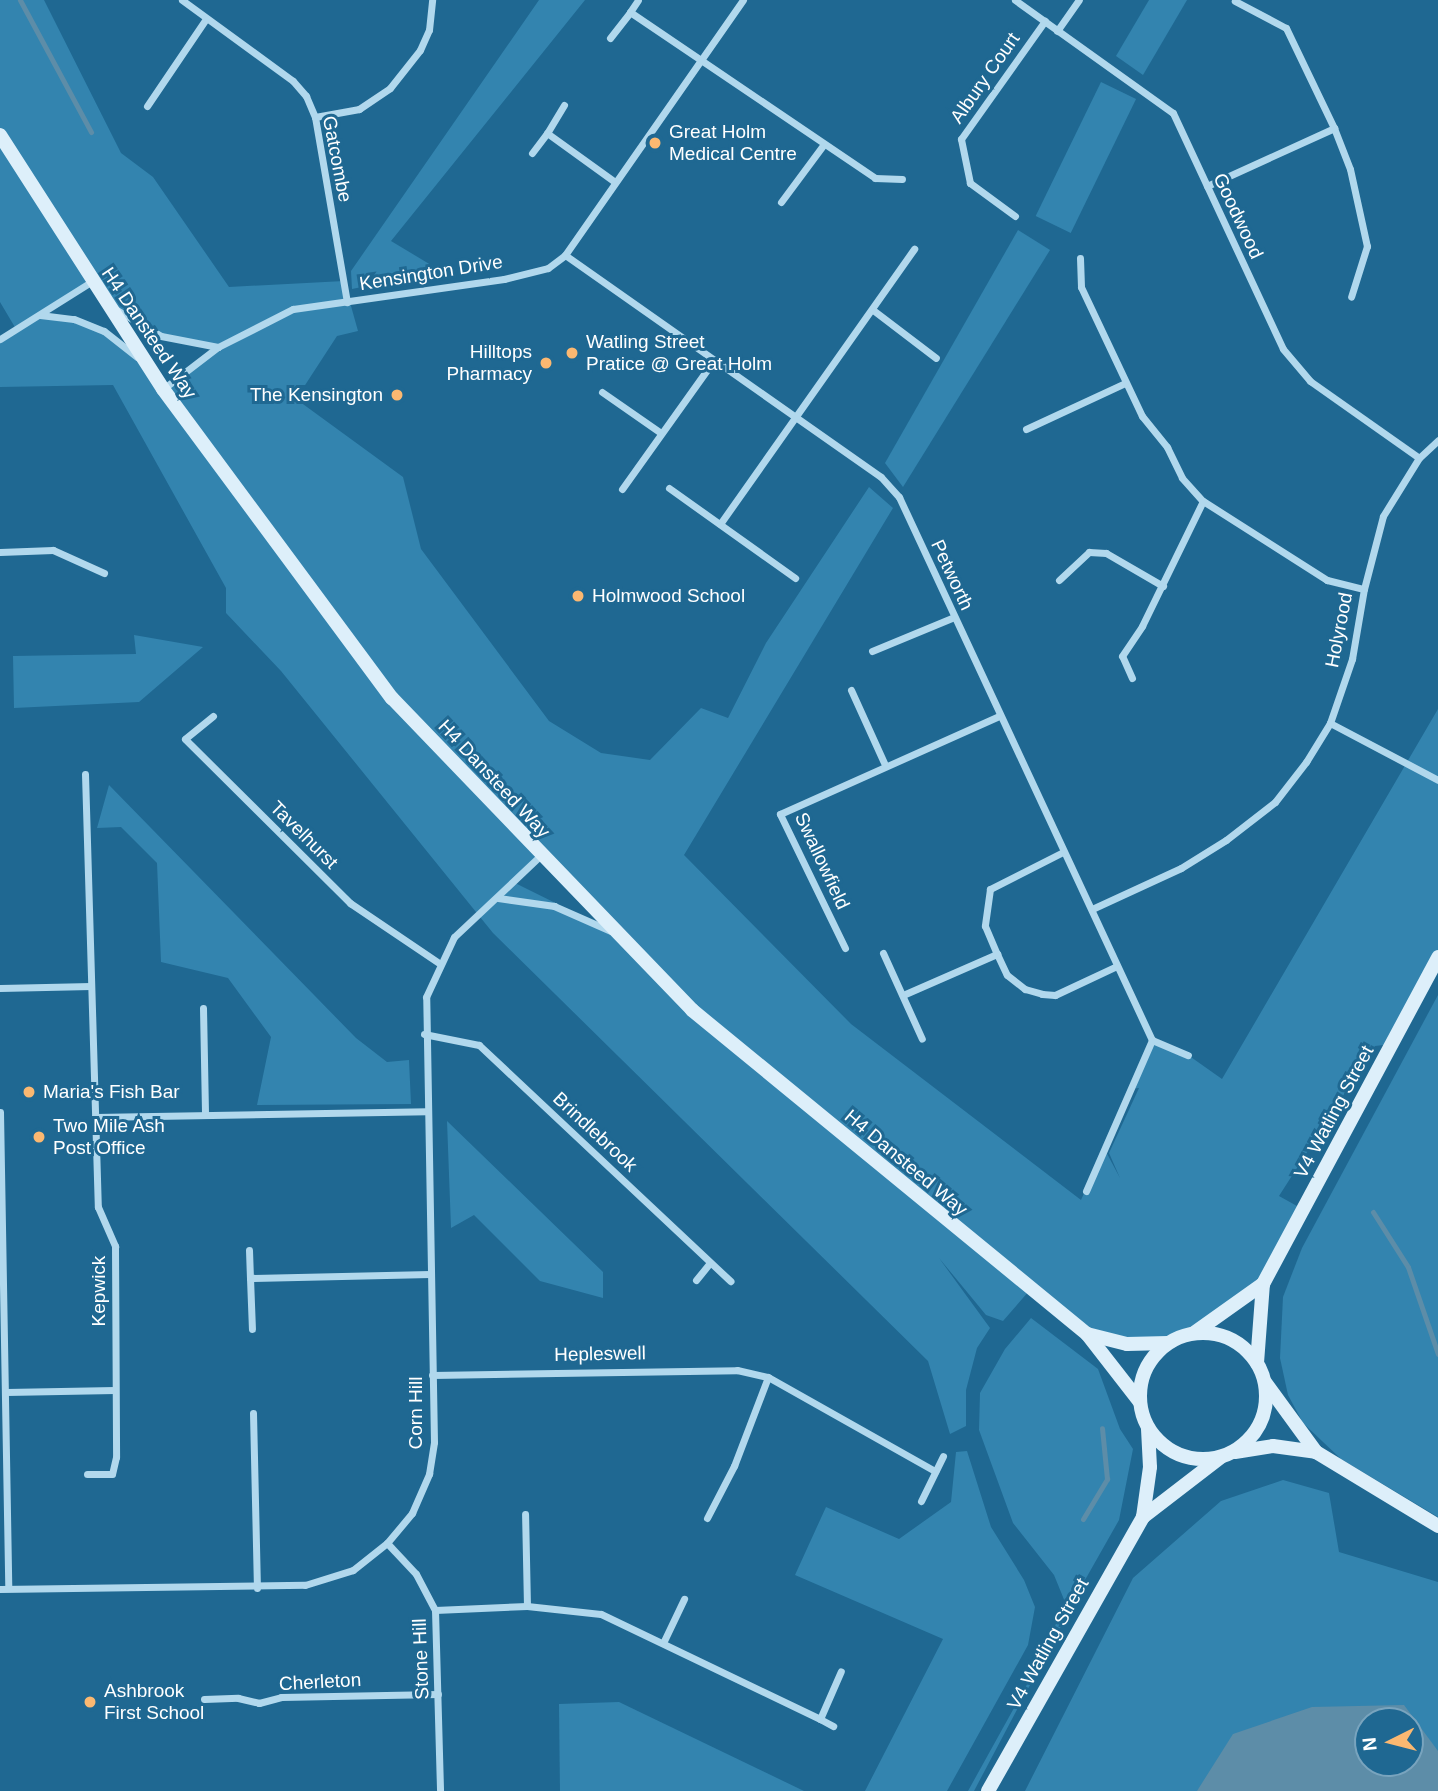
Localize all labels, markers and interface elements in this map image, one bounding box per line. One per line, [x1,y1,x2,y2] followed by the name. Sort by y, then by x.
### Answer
[945,28,1025,128] street label: Albury Court
[317,114,357,204] street label: Gatcombe
[669,121,797,165] place label: Great Holm Medical Centre
[647,135,663,151] marker: Great Holm Medical Centre
[1208,170,1268,262] street label: Goodwood
[358,250,504,296] street label: Kensington Drive
[97,263,201,403] street label: H4 Dansteed Way
[586,331,772,375] place label: Watling Street Pratice @ Great Holm
[446,341,532,385] place label: Hilltops Pharmacy
[564,345,580,361] marker: Watling Street Pratice @ Great Holm
[538,355,554,371] marker: Hilltops Pharmacy
[250,384,383,406] place label: The Kensington
[389,387,405,403] marker: The Kensington
[926,536,978,614] street label: Petworth
[592,585,745,607] place label: Holmwood School
[570,588,586,604] marker: Holmwood School
[1321,591,1357,669] street label: Holyrood
[433,715,555,843] street label: H4 Dansteed Way
[265,796,343,874] street label: Tavelhurst
[790,809,854,913] street label: Swallowfield
[1289,1042,1379,1182] street label: V4 Watling Street
[43,1081,180,1103] place label: Maria's Fish Bar
[21,1084,37,1100] marker: Maria's Fish Bar
[548,1087,642,1177] street label: Brindlebrook
[840,1105,972,1221] street label: H4 Dansteed Way
[53,1115,166,1159] place label: Two Mile Ash Post Office
[31,1129,47,1145] marker: Two Mile Ash Post Office
[88,1256,110,1326] street label: Kepwick
[554,1342,646,1366] street label: Hepleswell
[405,1377,427,1449] street label: Corn Hill
[1002,1574,1094,1714] street label: V4 Watling Street
[408,1618,434,1700] street label: Stone Hill
[278,1668,362,1696] street label: Cherleton
[104,1680,204,1724] place label: Ashbrook First School
[82,1694,98,1710] marker: Ashbrook First School
[1354,1707,1424,1777] north arrow
[1358,1736,1381,1752] text: N

